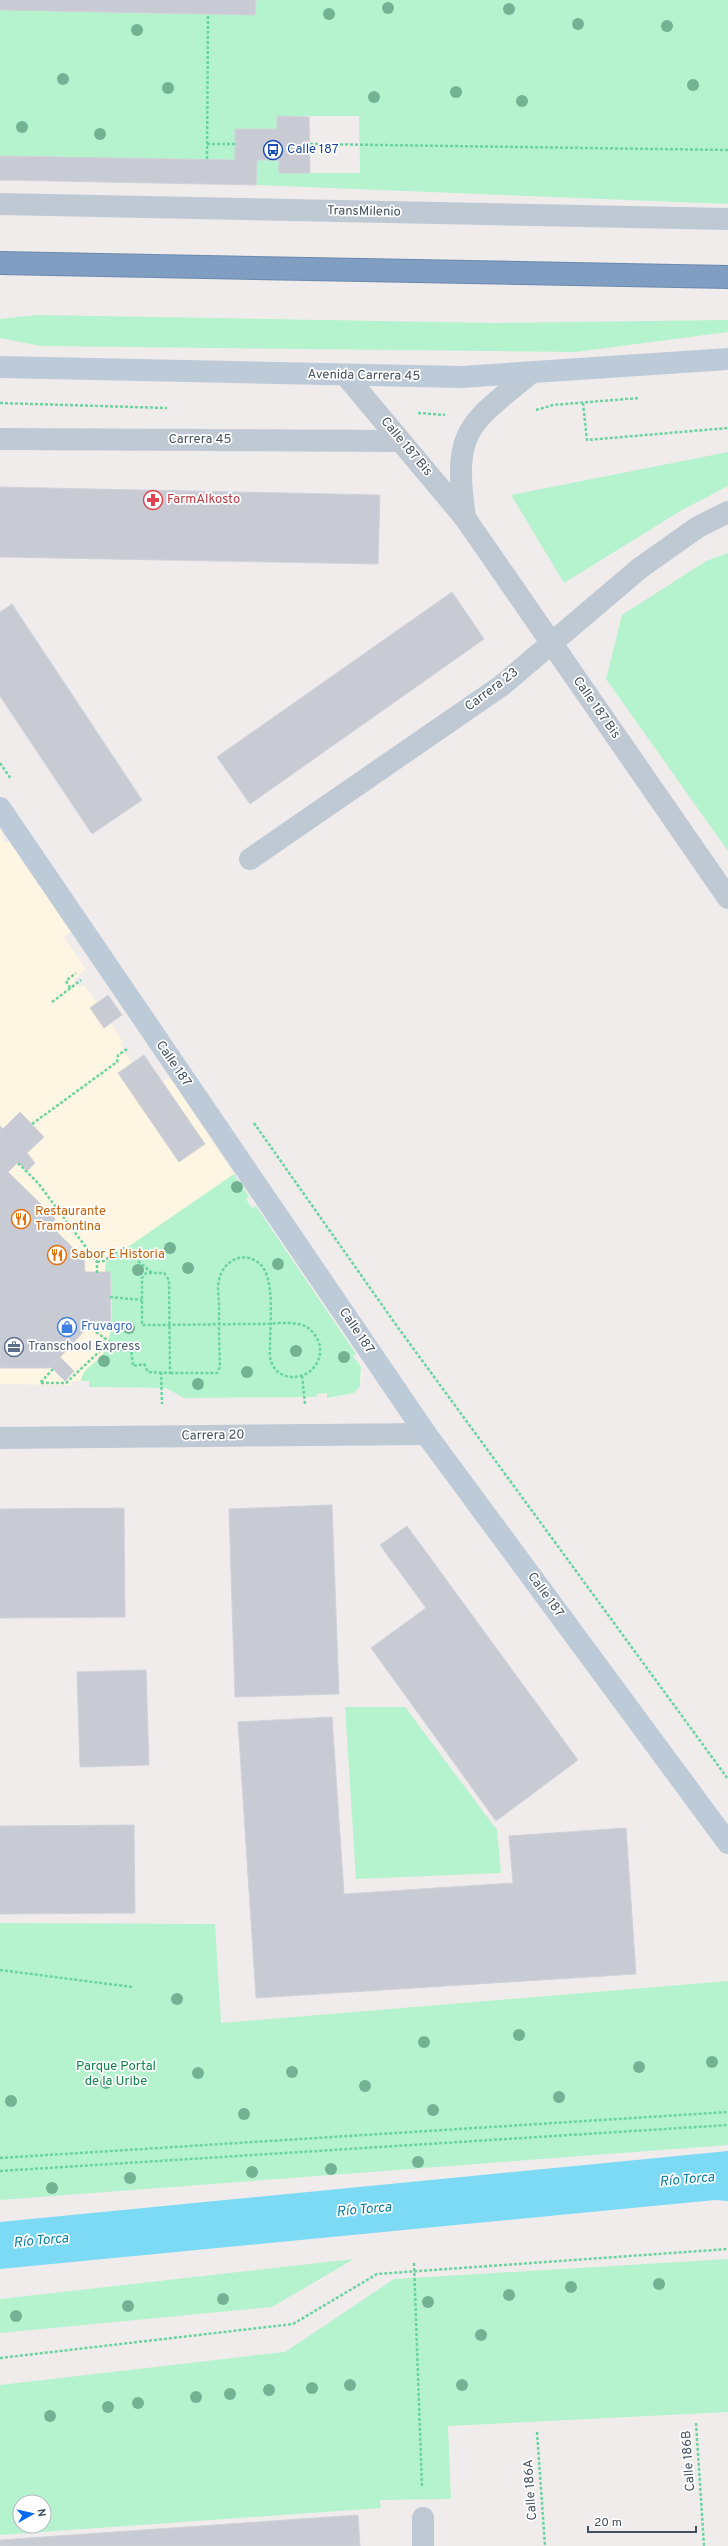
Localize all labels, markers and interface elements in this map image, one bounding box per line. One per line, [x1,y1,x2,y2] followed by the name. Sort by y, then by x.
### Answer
[262,139,284,161] bus stop icon: Calle 187
[287,142,339,158] place label: Calle 187
[327,203,401,221] street label: TransMilenio
[307,367,421,385] street label: Avenida Carrera 45
[377,414,435,480] street label: Calle 187 Bis
[168,432,232,448] street label: Carrera 45
[142,489,164,511] pharmacy icon: FarmAlkosto
[167,492,240,508] place label: FarmAlkosto
[462,665,522,715] street label: Carrera 23
[569,674,623,742] street label: Calle 187 Bis
[152,1038,194,1090] street label: Calle 187
[35,1204,106,1235] place label: Restaurante Tramontina
[10,1208,32,1230] restaurant icon: Restaurante Tramontina
[46,1244,68,1266] restaurant icon: Sabor E Historia
[71,1247,165,1263] place label: Sabor E Historia
[335,1305,377,1357] street label: Calle 187
[56,1316,78,1338] shop icon: Fruvagro
[81,1319,133,1335] place label: Fruvagro
[3,1336,25,1358] office icon: Transchool Express
[28,1339,140,1355] place label: Transchool Express
[181,1427,245,1445] street label: Carrera 20
[523,1569,567,1621] street label: Calle 187
[76,2059,156,2090] park label: Parque Portal de la Uribe
[659,2169,716,2191] water label: Río Torca
[336,2199,393,2221] water label: Río Torca
[13,2230,70,2252] water label: Río Torca
[679,2430,699,2492] street label: Calle 186B
[521,2459,541,2521] street label: Calle 186A
[12,2494,52,2534] north arrow
[33,2508,48,2518] text: N
[588,2508,696,2534] scale bar
[594,2515,622,2531] text: 20 m

